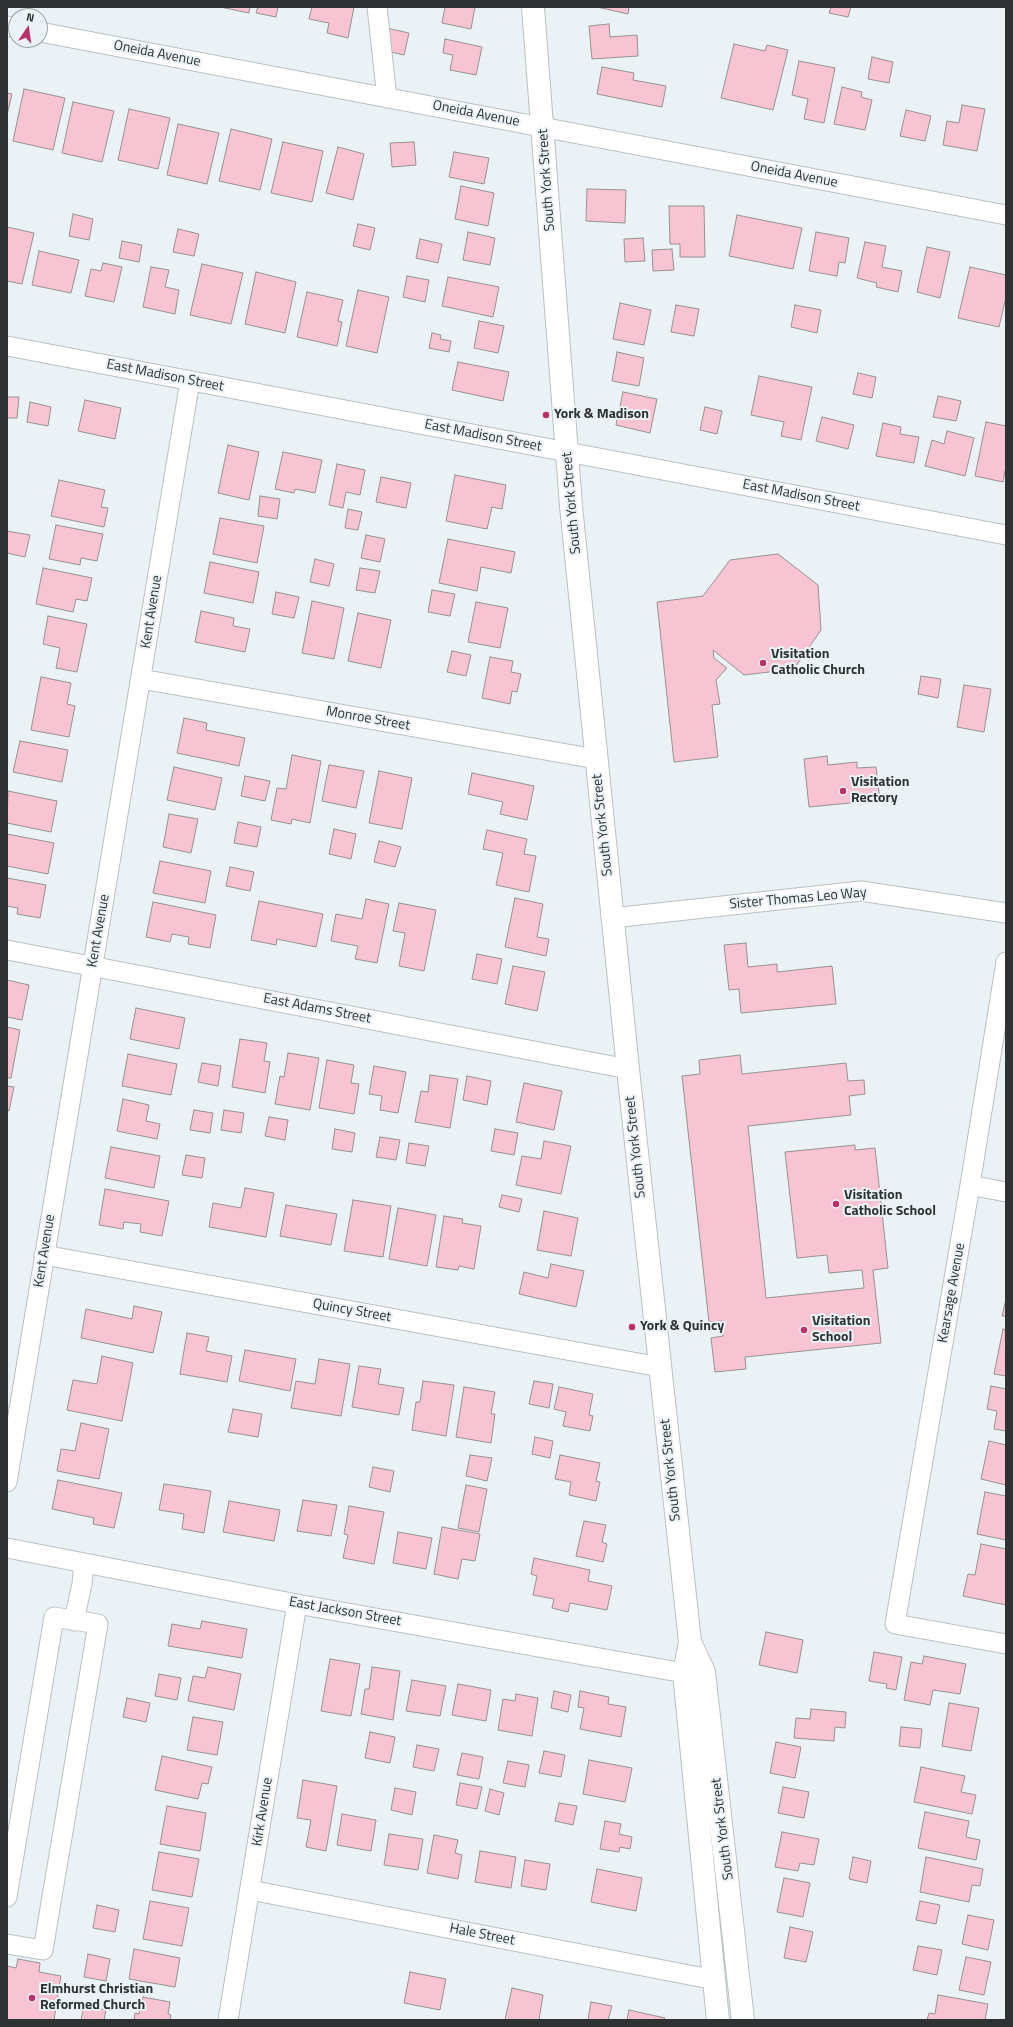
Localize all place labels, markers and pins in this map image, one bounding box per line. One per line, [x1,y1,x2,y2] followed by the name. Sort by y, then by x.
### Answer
[554,407,649,423] place label: York & Madison
[541,410,551,420] marker: York & Madison
[771,647,865,680] place label: Visitation Catholic Church
[758,658,768,668] marker: Visitation Catholic Church
[851,775,909,808] place label: Visitation Rectory
[838,786,848,796] marker: Visitation Rectory
[844,1188,936,1220] place label: Visitation Catholic School
[831,1199,841,1209] marker: Visitation Catholic School
[812,1314,870,1346] place label: Visitation School
[640,1319,724,1335] place label: York & Quincy
[627,1322,637,1332] marker: York & Quincy
[799,1325,809,1335] marker: Visitation School
[40,1982,153,2014] place label: Elmhurst Christian Reformed Church
[27,1993,37,2003] marker: Elmhurst Christian Reformed Church

